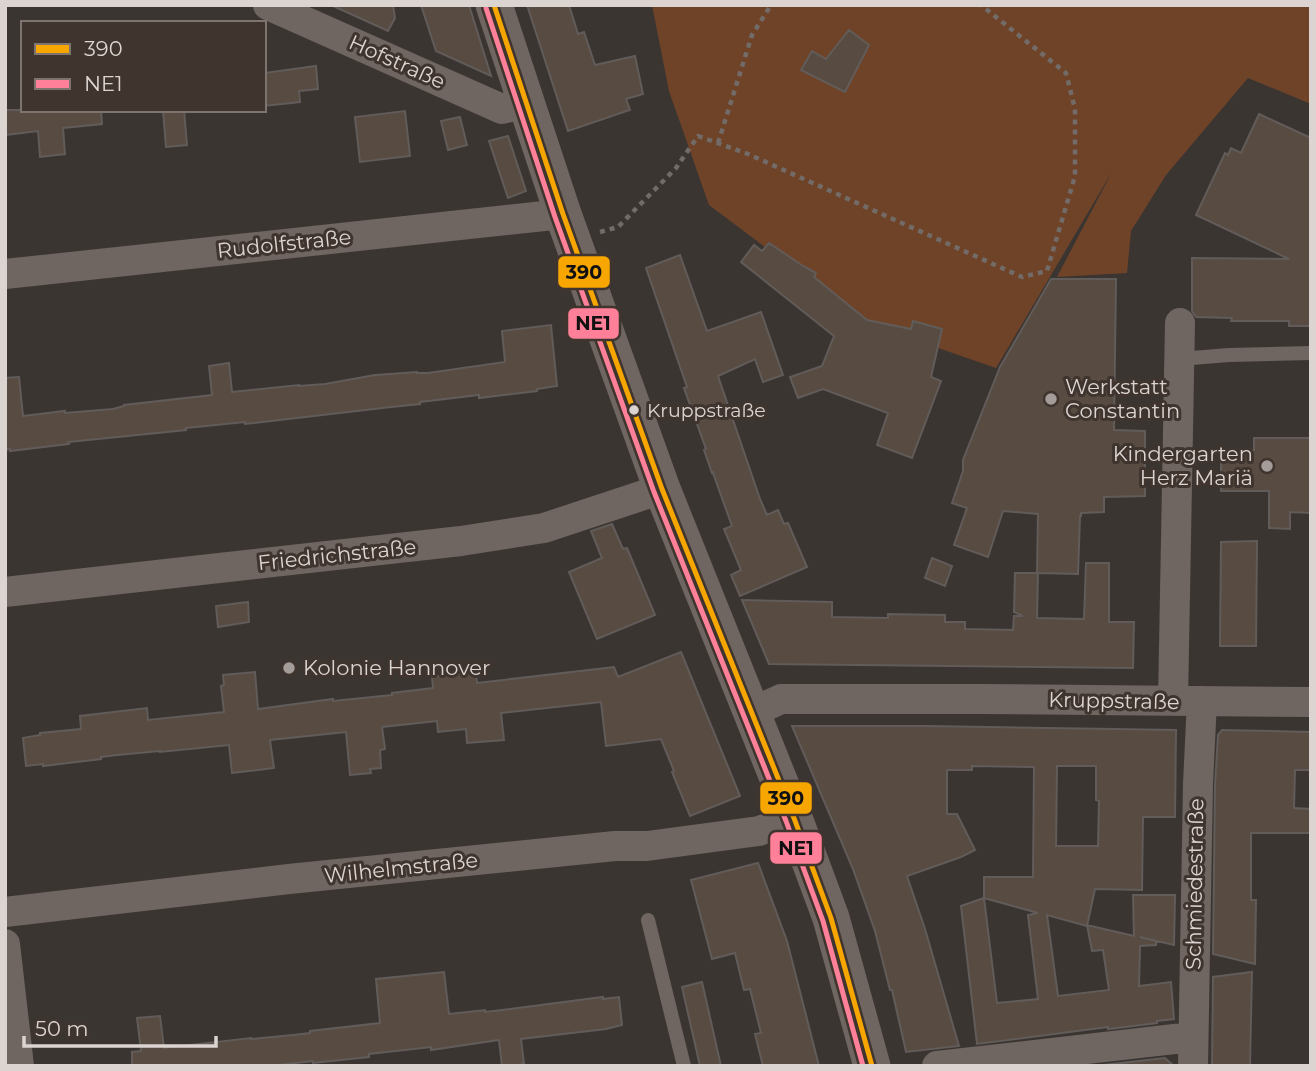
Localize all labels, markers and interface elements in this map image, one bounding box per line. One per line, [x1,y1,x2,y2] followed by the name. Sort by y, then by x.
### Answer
[21,21,266,112] legend
[345,29,449,94] street label: Hofstraße
[84,36,123,61] text: 390
[84,71,123,96] text: NE1
[216,224,352,263] street label: Rudolfstraße
[557,255,611,289] line badge: 390
[565,261,602,284] text: 390
[567,307,620,340] line badge: NE1
[575,312,611,335] text: NE1
[1065,374,1180,423] place label: Werkstatt Constantin
[1043,391,1059,407] marker: Werkstatt Constantin
[647,399,766,422] place label: Kruppstraße
[627,403,641,417] marker: Kruppstraße
[1113,441,1253,490] place label: Kindergarten Herz Mariä
[1259,458,1275,474] marker: Kindergarten Herz Mariä
[257,534,417,575] street label: Friedrichstraße
[303,655,490,680] place label: Kolonie Hannover
[281,660,297,676] marker: Kolonie Hannover
[1048,687,1180,714] street label: Kruppstraße
[759,781,813,815] line badge: 390
[767,787,804,810] text: 390
[1181,798,1208,970] street label: Schmiedestraße
[769,831,823,865] line badge: NE1
[778,837,814,860] text: NE1
[323,847,479,888] street label: Wilhelmstraße
[24,1004,217,1048] scale bar
[35,1016,89,1041] text: 50 m

